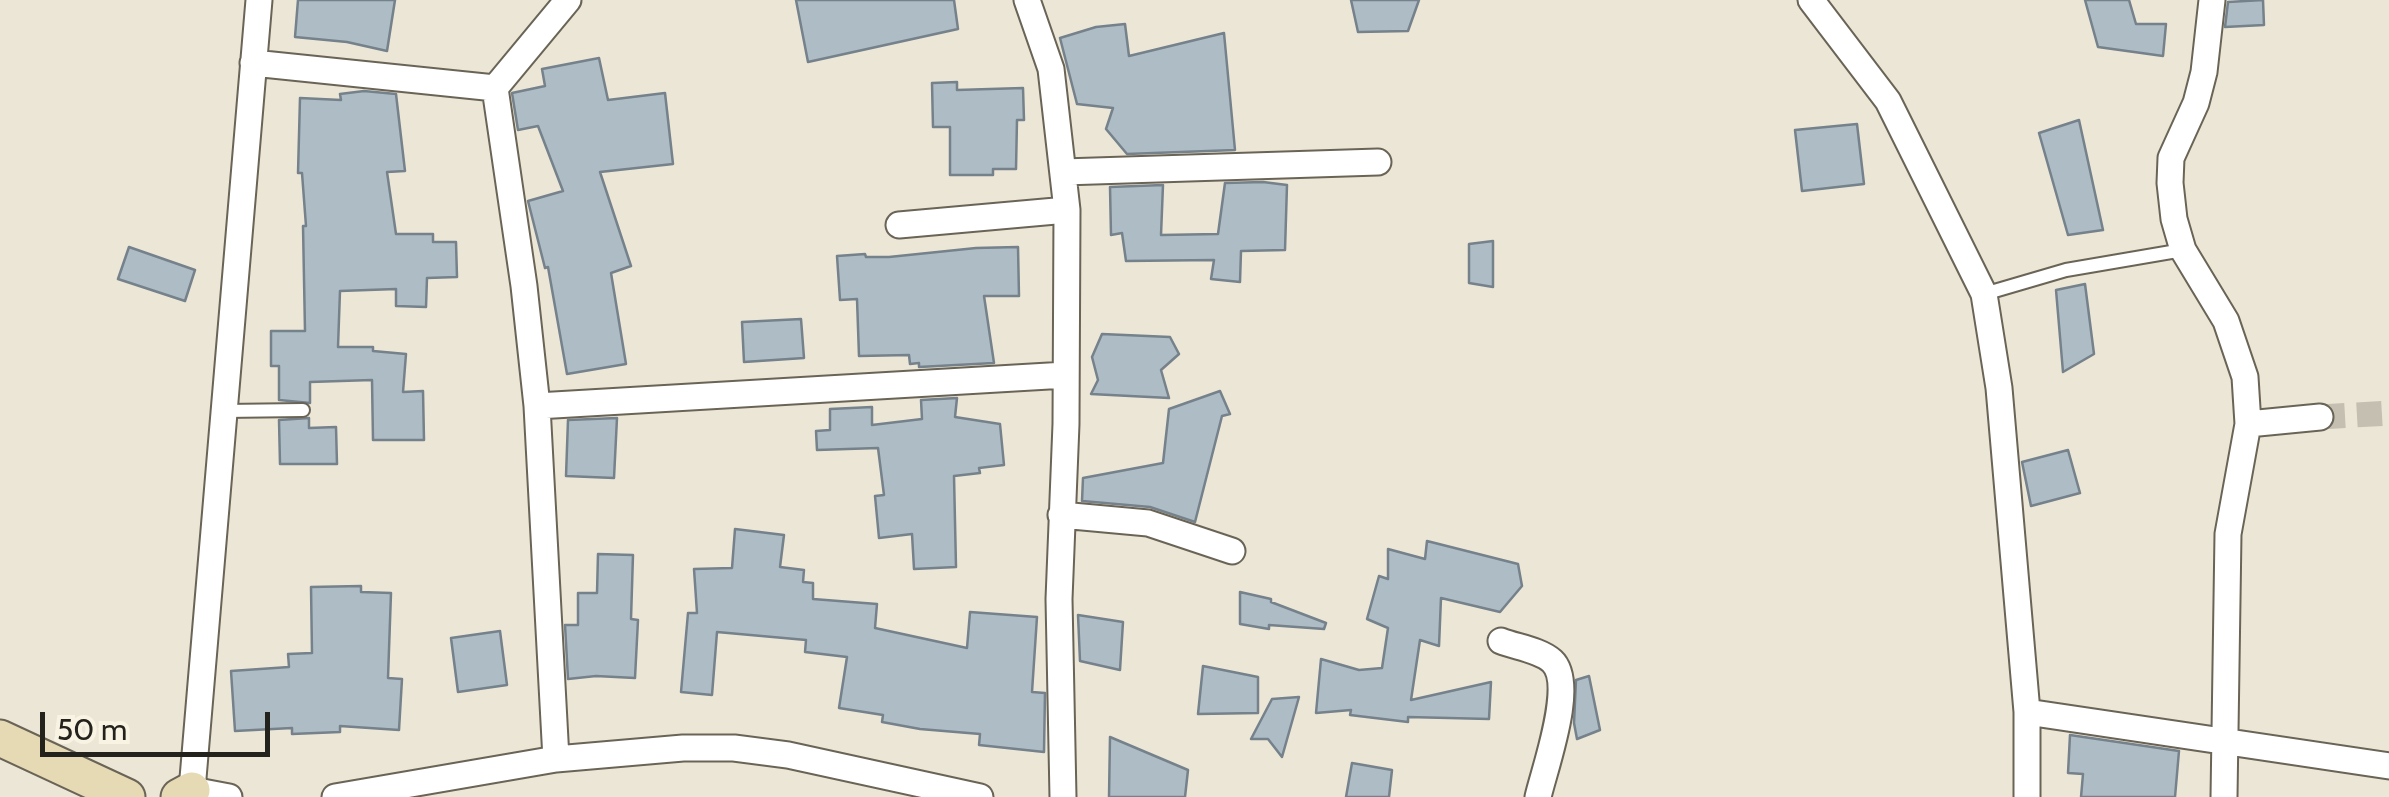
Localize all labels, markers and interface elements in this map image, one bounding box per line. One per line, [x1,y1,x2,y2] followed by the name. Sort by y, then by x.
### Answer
[45,692,275,754] scale bar
[57,711,127,748] text: 50 m

